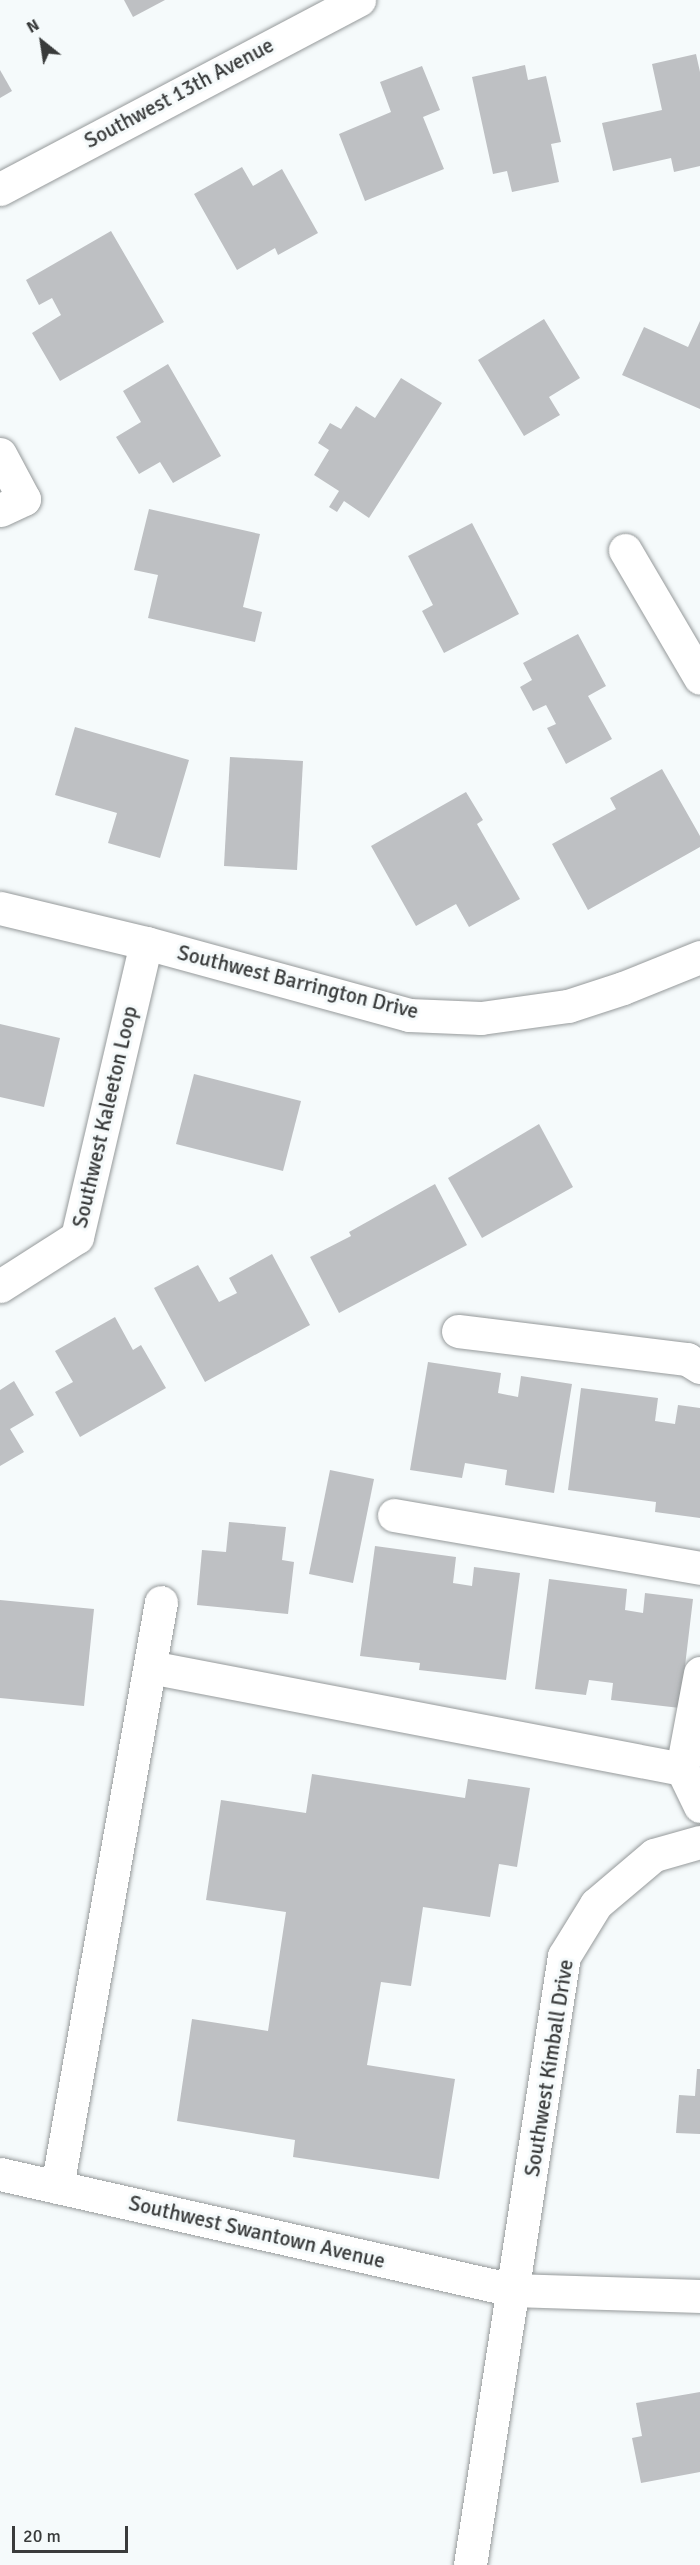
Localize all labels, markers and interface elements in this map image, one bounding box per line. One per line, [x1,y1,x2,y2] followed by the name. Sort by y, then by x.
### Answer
[12,12,72,72] north arrow
[23,15,43,38] text: N
[80,32,278,154] street label: Southwest 13th Avenue
[175,940,421,1024] street label: Southwest Barrington Drive
[67,1004,143,1230] street label: Southwest Kaleeton Loop
[519,1958,579,2178] street label: Southwest Kimball Drive
[126,2190,388,2274] street label: Southwest Swantown Avenue
[15,2514,130,2552] scale bar
[23,2525,61,2547] text: 20 m

